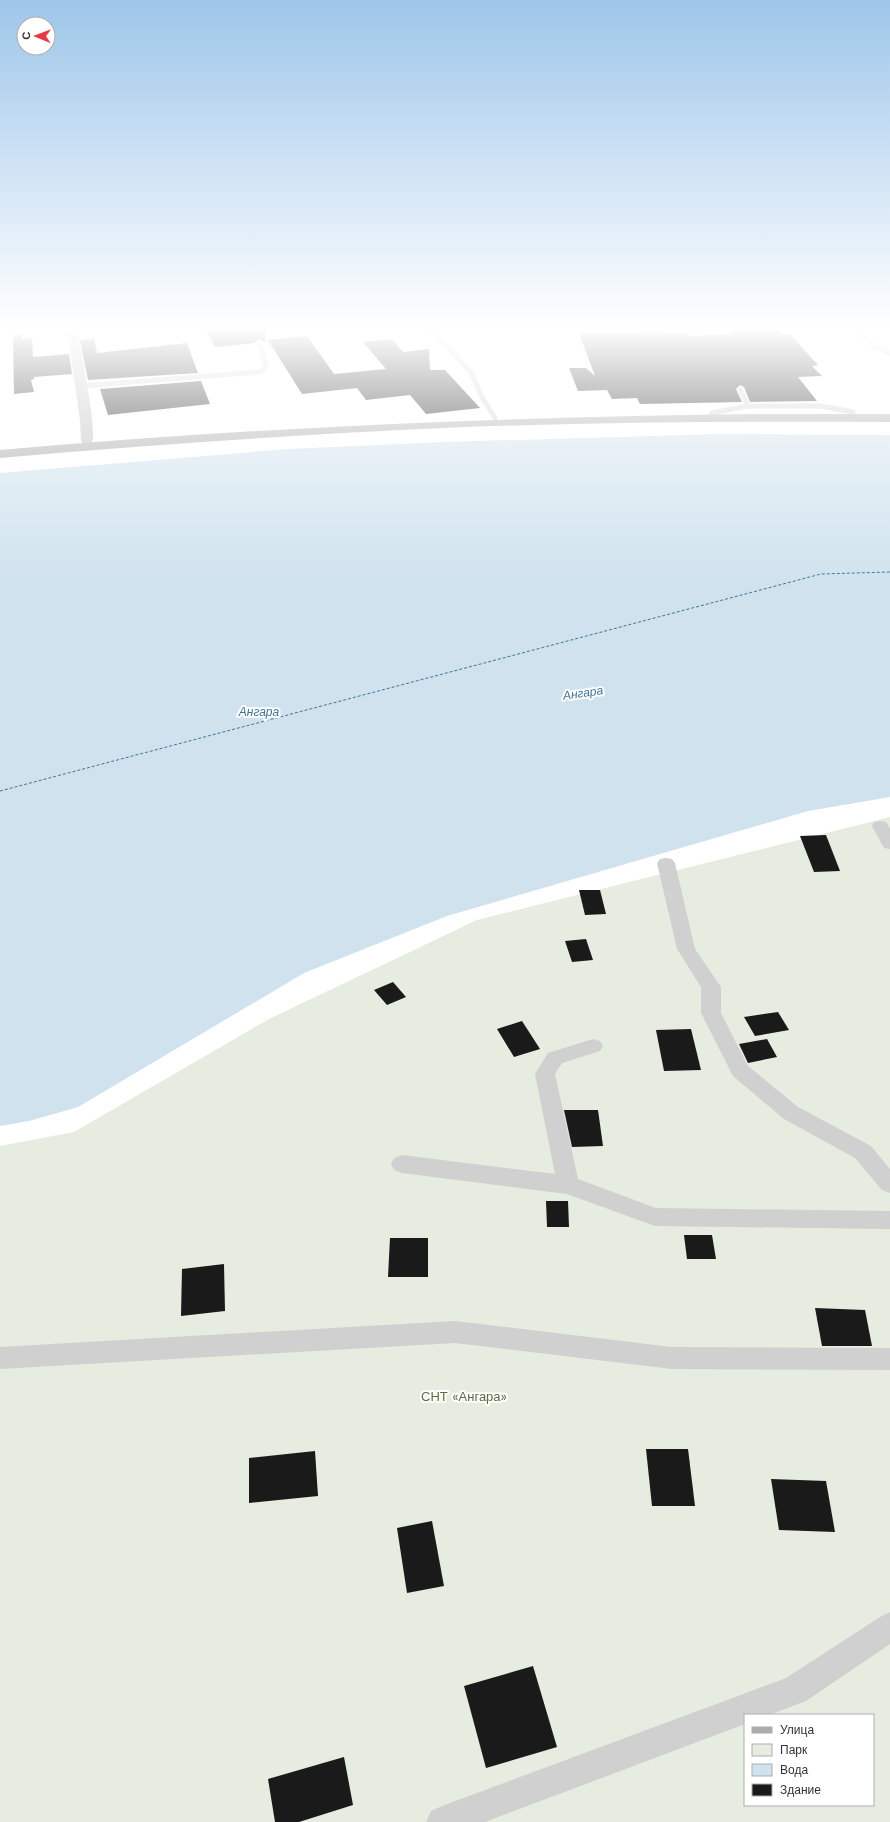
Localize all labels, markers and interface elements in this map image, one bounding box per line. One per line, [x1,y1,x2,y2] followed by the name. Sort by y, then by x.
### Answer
[16,16,56,56] north arrow
[20,32,33,40] text: С
[561,683,604,703] water label: Ангара
[238,705,280,719] water label: Ангара
[421,1389,507,1404] park label: СНТ «Ангара»
[744,1714,874,1806] legend
[780,1723,814,1737] text: Улица
[780,1743,808,1757] text: Парк
[780,1763,808,1777] text: Вода
[780,1783,821,1797] text: Здание

